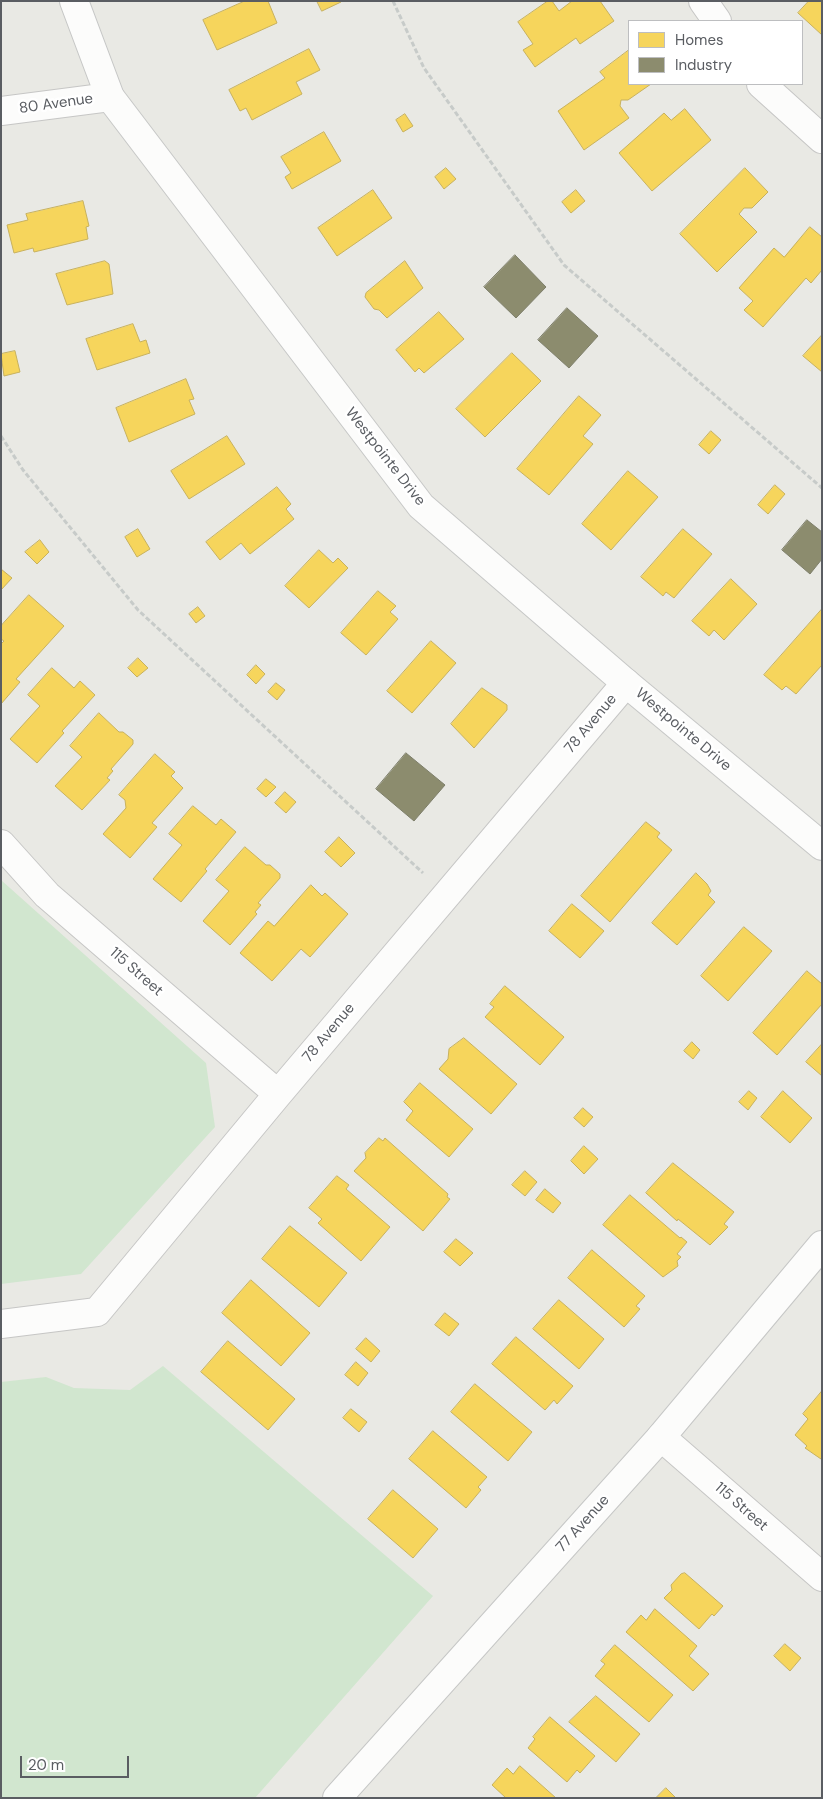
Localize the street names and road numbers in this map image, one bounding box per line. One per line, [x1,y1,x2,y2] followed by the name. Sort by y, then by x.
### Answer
[18,90,94,118] street label: 80 Avenue
[341,404,429,510] street label: Westpointe Drive
[631,685,735,775] street label: Westpointe Drive
[561,691,621,757] street label: 78 Avenue
[106,944,166,1000] street label: 115 Street
[299,1000,359,1066] street label: 78 Avenue
[711,1479,771,1535] street label: 115 Street
[553,1492,613,1556] street label: 77 Avenue

